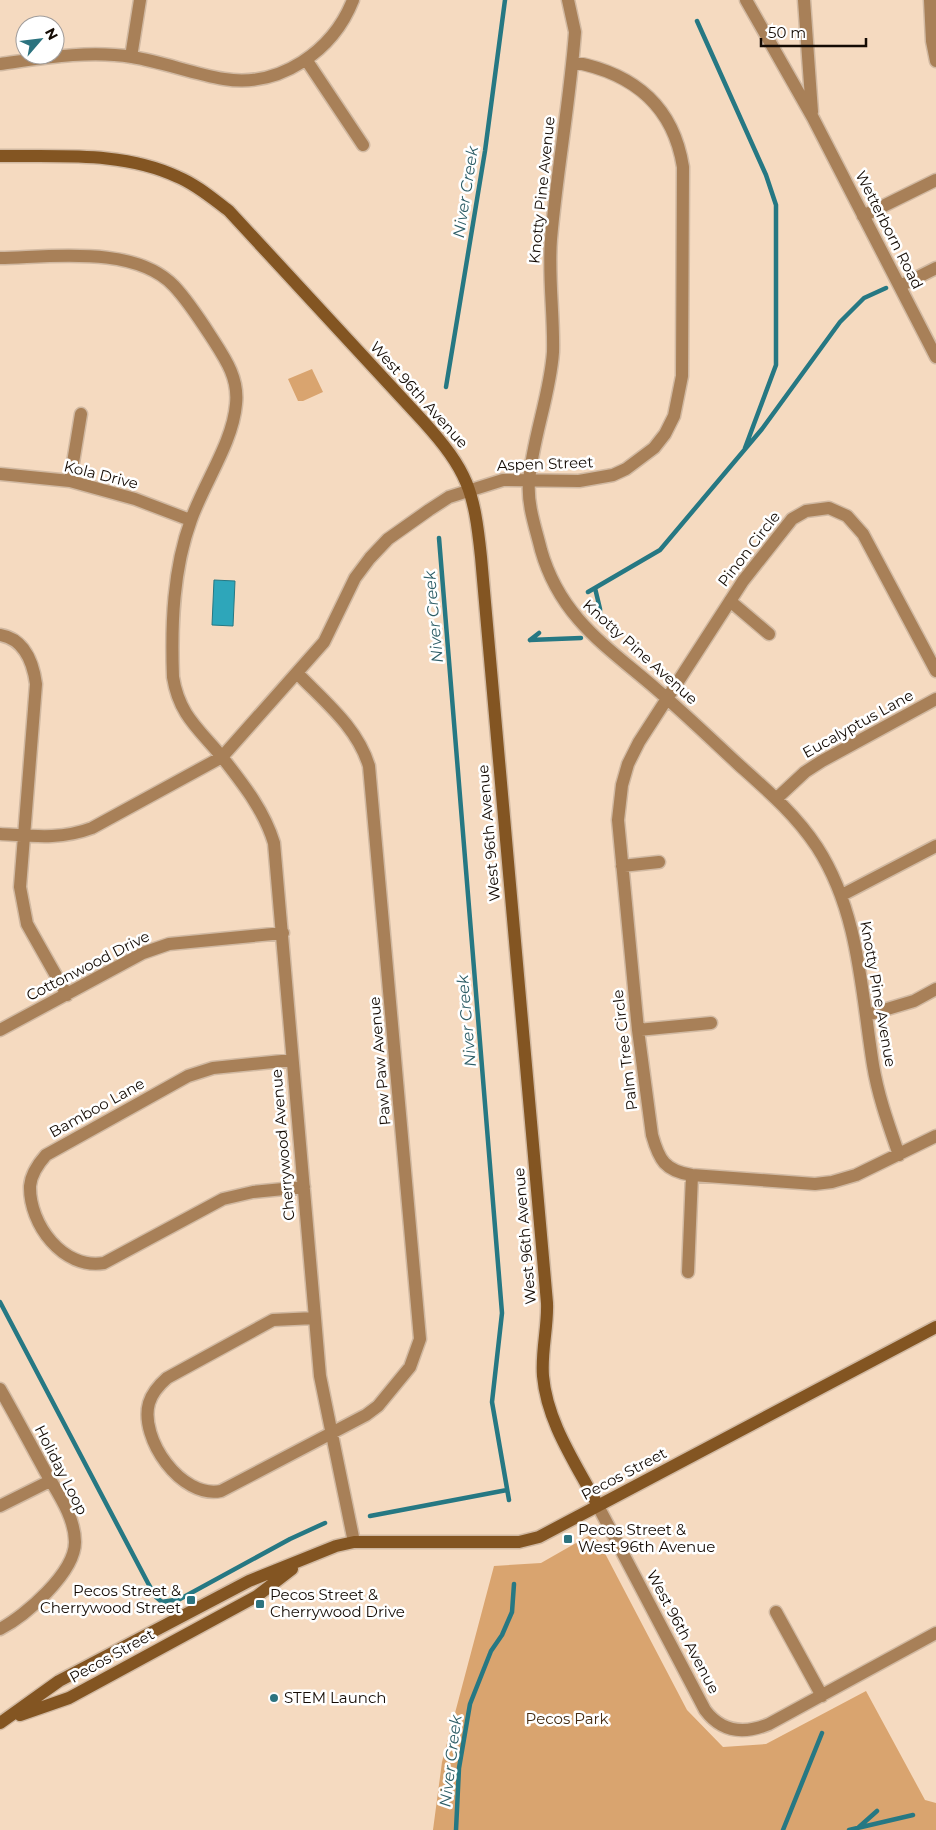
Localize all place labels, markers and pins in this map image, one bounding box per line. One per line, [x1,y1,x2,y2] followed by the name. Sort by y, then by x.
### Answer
[578,1520,715,1556] place label: Pecos Street & West 96th Avenue
[562,1533,574,1545] marker: Pecos Street & West 96th Avenue
[40,1581,181,1617] place label: Pecos Street & Cherrywood Street
[270,1585,405,1621] place label: Pecos Street & Cherrywood Drive
[185,1594,197,1606] marker: Pecos Street & Cherrywood Street
[254,1598,266,1610] marker: Pecos Street & Cherrywood Drive
[284,1688,386,1707] place label: STEM Launch
[268,1692,280,1704] marker: STEM Launch

